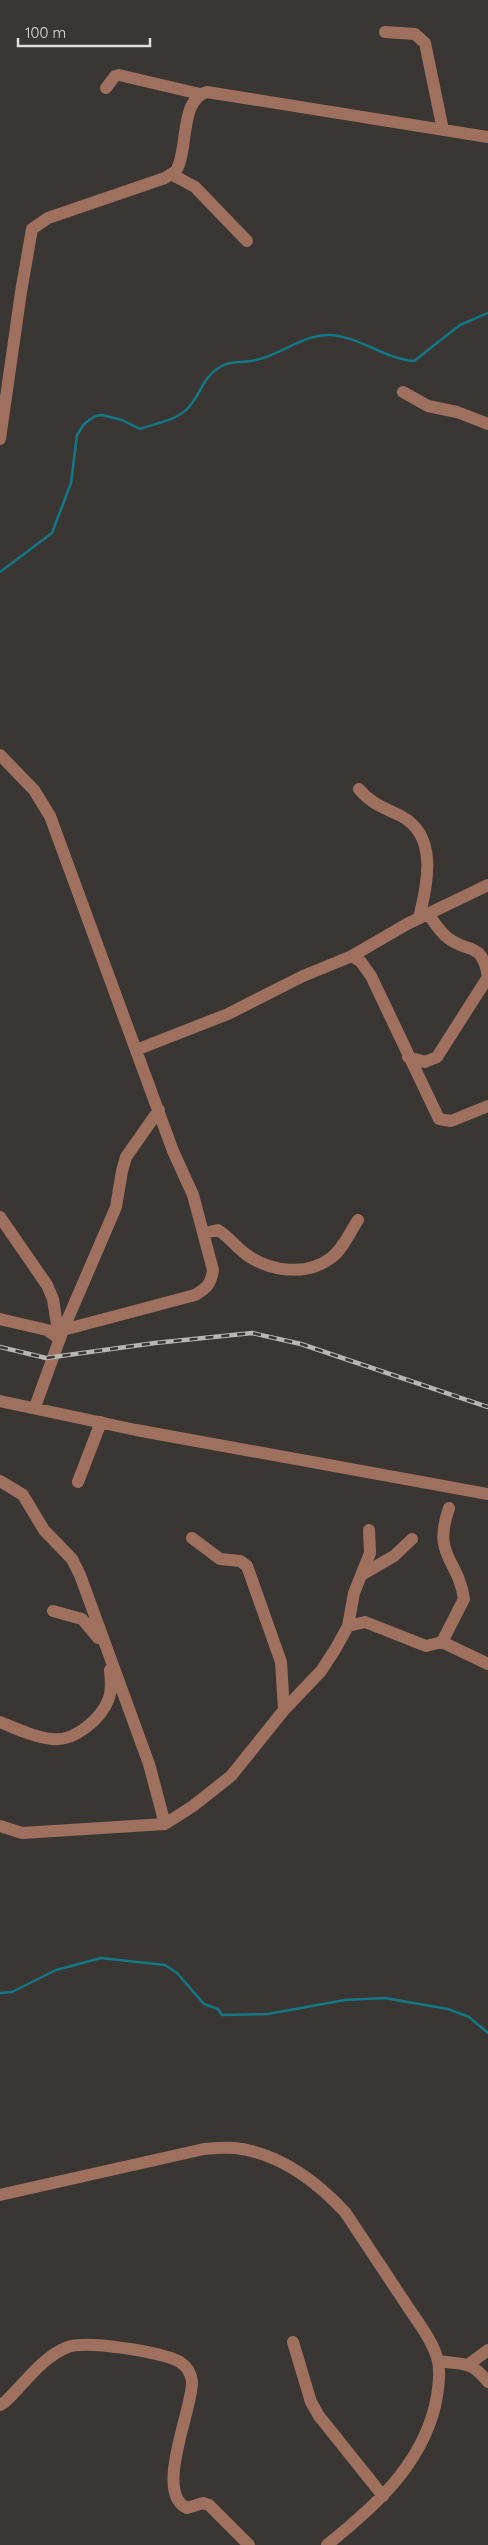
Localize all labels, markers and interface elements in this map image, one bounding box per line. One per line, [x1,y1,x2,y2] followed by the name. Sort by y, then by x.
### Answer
[18,15,150,47] scale bar
[25,23,66,42] text: 100 m

